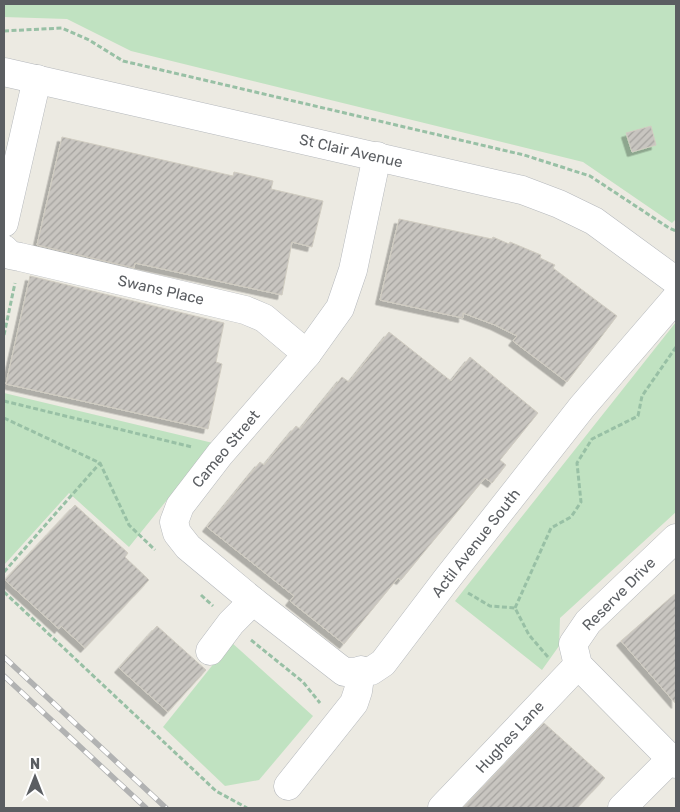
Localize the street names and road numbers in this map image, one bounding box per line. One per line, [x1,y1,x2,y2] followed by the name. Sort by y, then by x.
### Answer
[298,130,404,172] street label: St Clair Avenue
[116,271,206,309] street label: Swans Place
[188,406,264,491] street label: Cameo Street
[428,485,524,601] street label: Actil Avenue South
[579,554,659,634] street label: Reserve Drive
[472,697,548,777] street label: Hughes Lane

